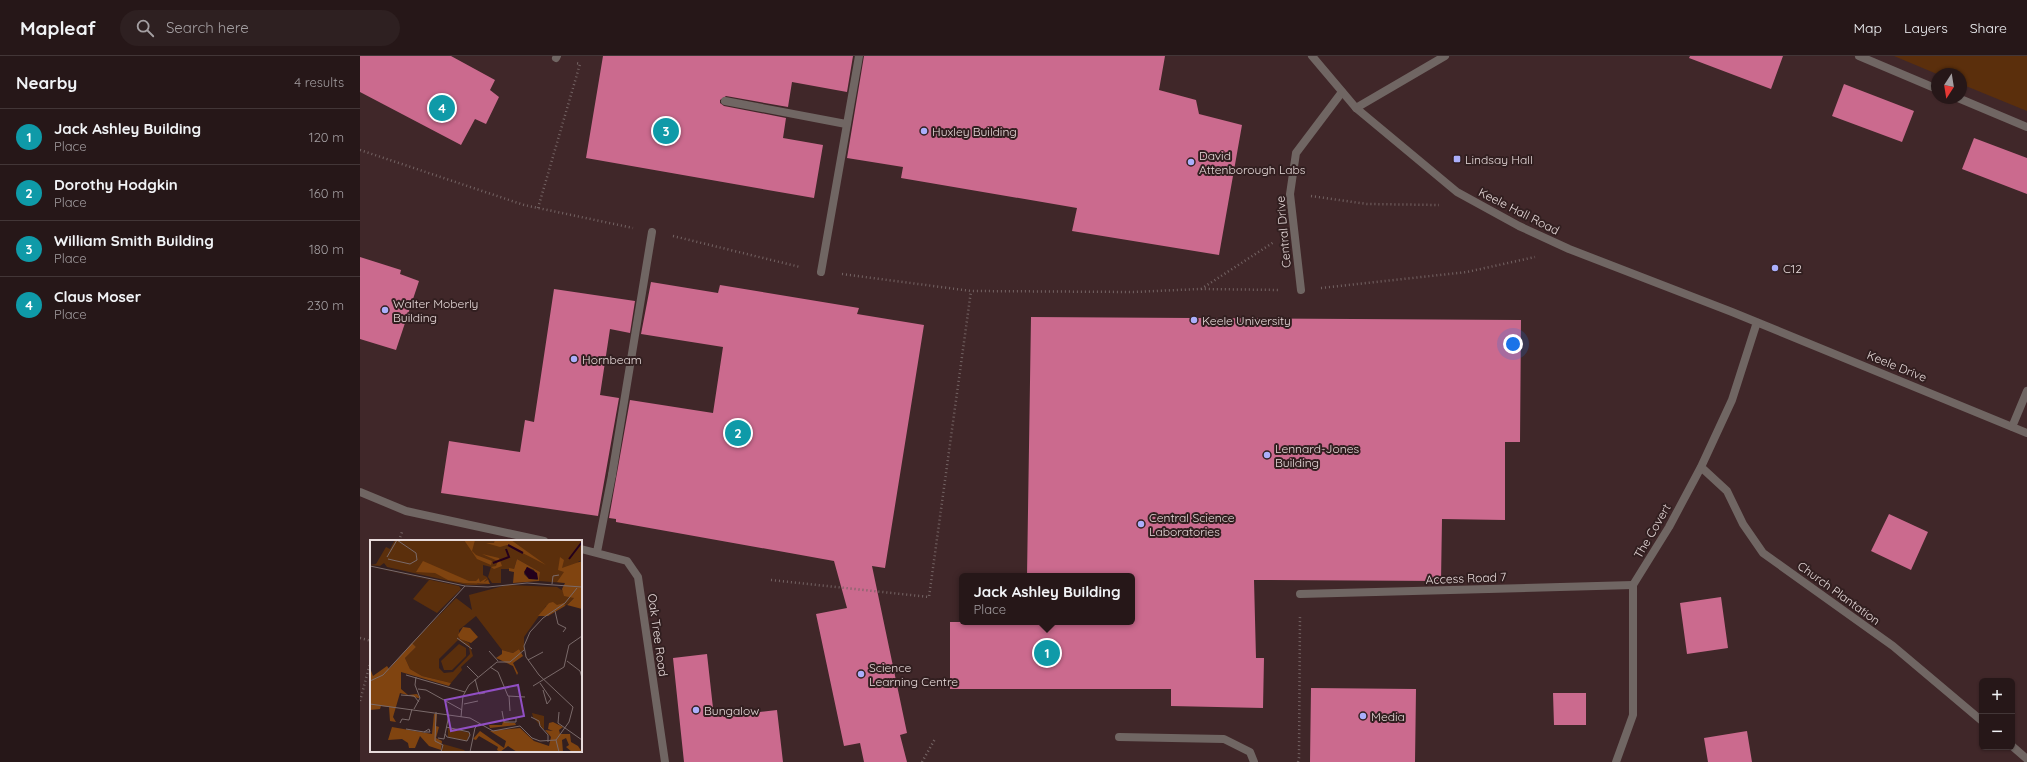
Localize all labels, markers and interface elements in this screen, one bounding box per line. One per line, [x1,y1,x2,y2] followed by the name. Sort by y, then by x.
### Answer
[120,10,400,46] search box
[20,16,96,40] text: Mapleaf
[134,17,156,39] icon: search
[166,18,249,37] text: Search here
[1853,19,1882,37] text: Map
[1904,19,1948,37] text: Layers
[1970,19,2007,37] text: Share
[1931,68,1967,104] north arrow
[16,72,77,93] text: Nearby
[294,74,344,90] text: 4 results
[429,93,455,123] pin: 4
[653,116,679,146] pin: 3
[54,119,201,138] text: Jack Ashley Building
[932,124,1017,139] place label: Huxley Building
[919,126,929,136] marker: Huxley Building
[26,129,32,145] text: 1
[309,129,344,145] text: 120 m
[54,138,87,154] text: Place
[1199,148,1306,177] place label: David Attenborough Labs
[1465,152,1533,167] place label: Lindsay Hall
[1452,154,1462,164] marker: Lindsay Hall
[1186,157,1196,167] marker: David Attenborough Labs
[54,175,178,194] text: Dorothy Hodgkin
[1476,184,1562,238] street label: Keele Hall Road
[25,185,33,201] text: 2
[309,185,344,201] text: 160 m
[54,194,87,210] text: Place
[1272,195,1294,269] street label: Central Drive
[54,231,214,250] text: William Smith Building
[26,241,32,257] text: 3
[309,241,344,257] text: 180 m
[54,250,87,266] text: Place
[1783,261,1802,276] place label: C12
[1770,263,1780,273] marker: C12
[54,287,141,306] text: Claus Moser
[393,296,478,325] place label: Walter Moberly Building
[25,297,33,313] text: 4
[307,297,344,313] text: 230 m
[380,305,390,315] marker: Walter Moberly Building
[54,306,87,322] text: Place
[1202,313,1291,328] place label: Keele University
[1189,315,1199,325] marker: Keele University
[1503,334,1523,354] your location
[1865,347,1929,385] street label: Keele Drive
[582,352,642,367] place label: Hornbeam
[569,354,579,364] marker: Hornbeam
[725,418,751,448] pin: 2
[1275,441,1359,470] place label: Lennard-Jones Building
[1262,450,1272,460] marker: Lennard-Jones Building
[1630,501,1674,561] street label: The Covert
[1149,510,1235,539] place label: Central Science Laboratories
[1136,519,1146,529] marker: Central Science Laboratories
[370,540,582,752] inset map
[1795,558,1883,628] street label: Church Plantation
[1425,569,1507,587] street label: Access Road 7
[959,573,1135,625] popup
[973,582,1121,601] text: Jack Ashley Building
[645,593,671,677] street label: Oak Tree Road
[973,601,1006,617] text: Place
[1034,638,1060,668] pin: 1
[869,660,958,689] place label: Science Learning Centre
[856,669,866,679] marker: Science Learning Centre
[1979,678,2015,750] map controls
[1979,678,2015,714] button: +
[704,703,759,718] place label: Bungalow
[691,705,701,715] marker: Bungalow
[1371,709,1405,724] place label: Media
[1358,711,1368,721] marker: Media
[1979,714,2015,750] button: −

